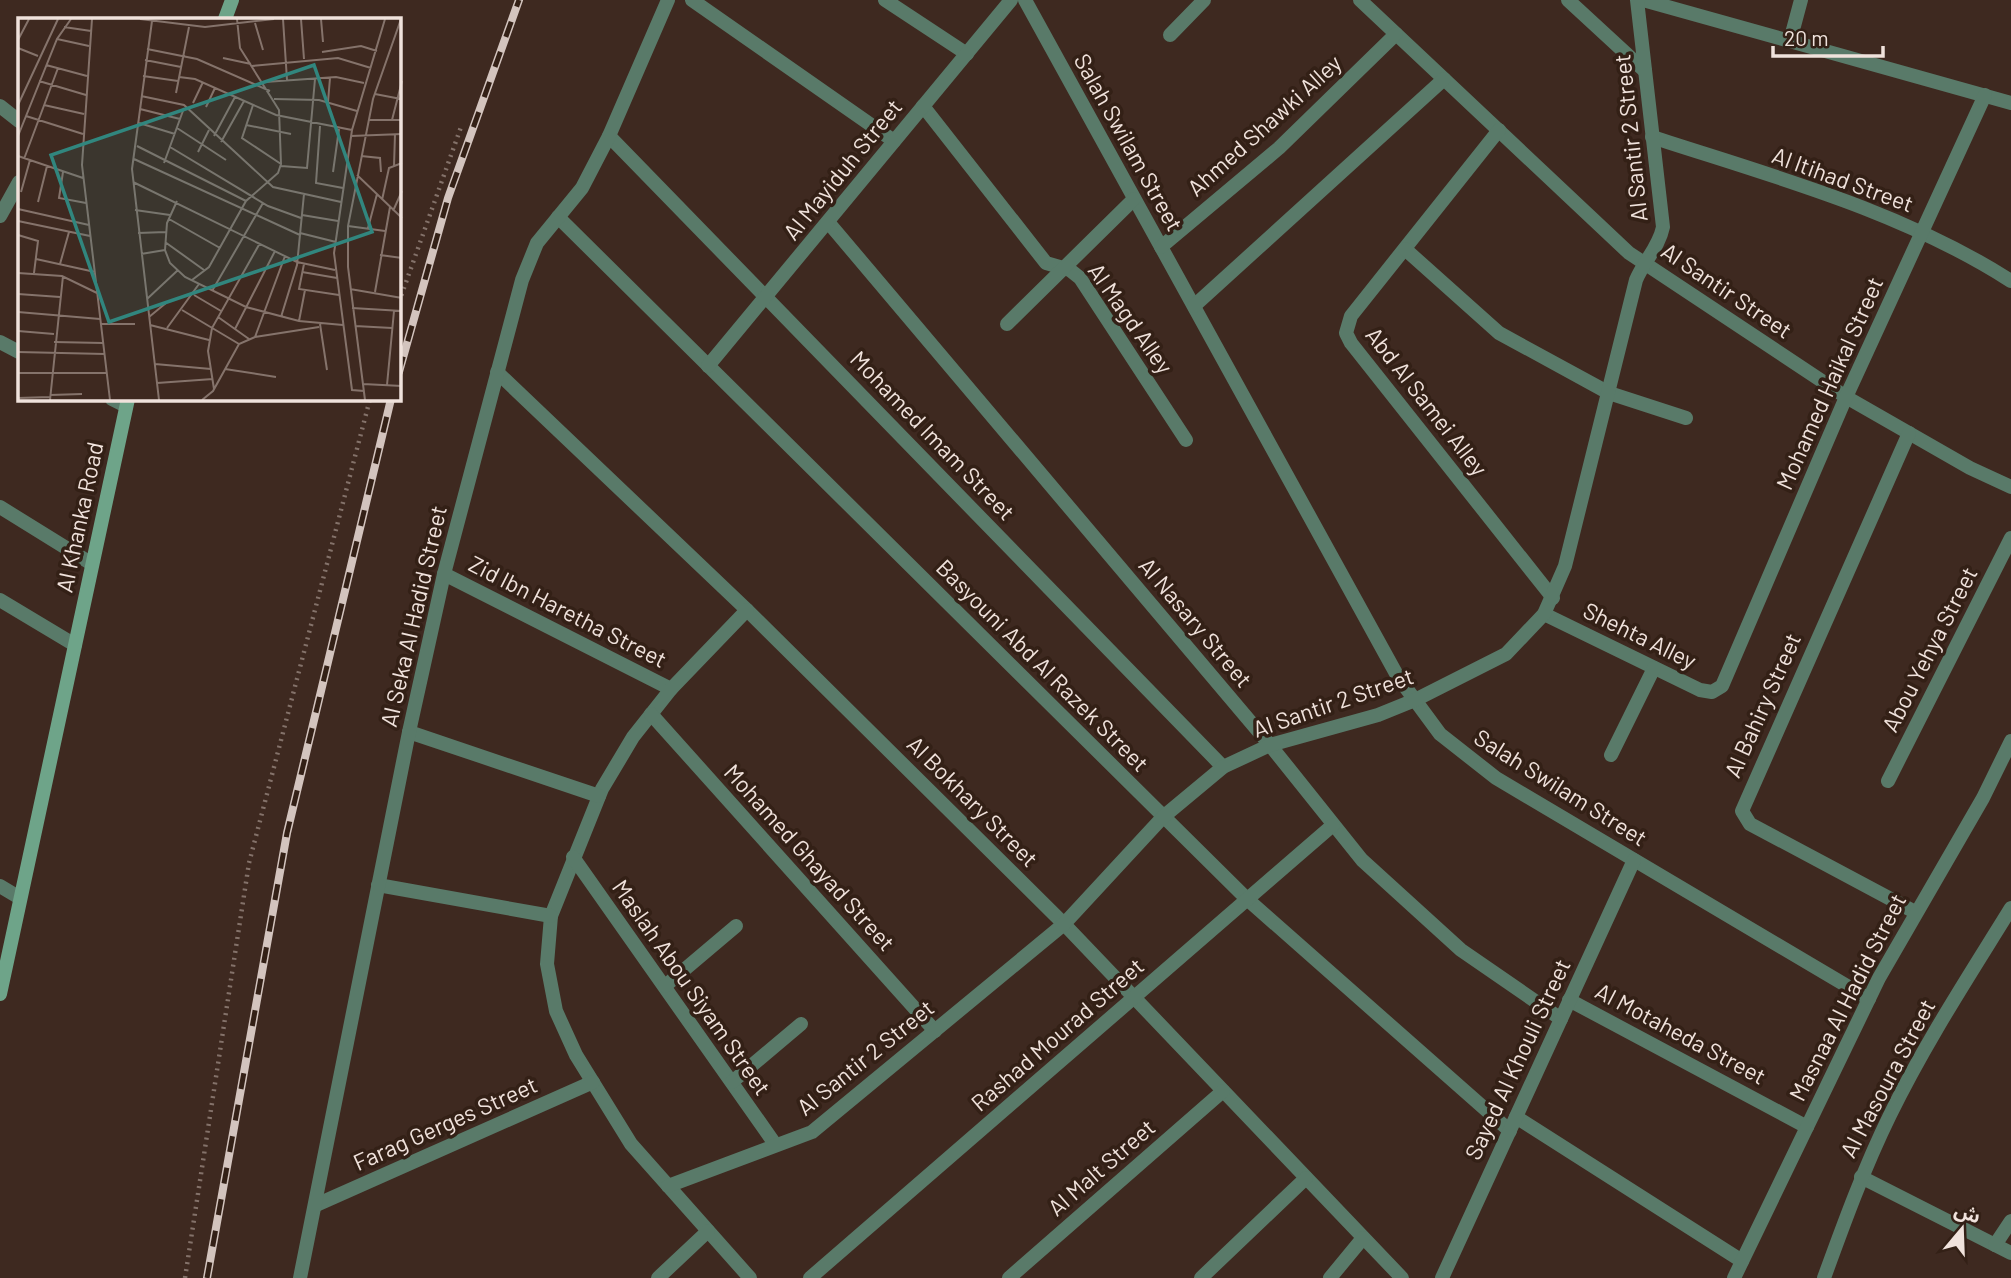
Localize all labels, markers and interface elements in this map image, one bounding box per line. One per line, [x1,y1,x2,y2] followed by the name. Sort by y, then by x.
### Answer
[1773,14,1883,58] scale bar
[18,18,401,401] inset map
[1784,25,1829,50] text: 20 m
[1069,48,1189,236] street label: Salah Swilam Street
[1181,48,1347,202] street label: Ahmed Shawki Alley
[1607,53,1653,223] street label: Al Santir 2 Street
[777,93,907,245] street label: Al Mayiduh Street
[1769,141,1917,217] street label: Al Itihad Street
[1656,236,1798,344] street label: Al Santir Street
[1083,257,1180,379] street label: Al Magd Alley
[1769,272,1889,494] street label: Mohamed Haikal Street
[1360,321,1494,481] street label: Abd Al Samei Alley
[845,345,1021,525] street label: Mohamed Imam Street
[49,439,109,595] street label: Al Khanka Road
[374,503,452,729] street label: Al Seka Al Hadid Street
[464,549,672,673] street label: Zid Ibn Haretha Street
[1134,551,1258,693] street label: Al Nasary Street
[931,553,1155,777] street label: Basyouni Abd Al Razek Street
[1875,562,1983,736] street label: Abou Yehya Street
[1579,596,1701,675] street label: Shehta Alley
[1718,628,1806,782] street label: Al Bahiry Street
[1249,661,1417,743] street label: Al Santir 2 Street
[1469,723,1653,851] street label: Salah Swilam Street
[902,730,1044,872] street label: Al Bokhary Street
[719,758,901,956] street label: Mohamed Ghayad Street
[607,874,777,1100] street label: Maslah Abou Siyam Street
[1783,889,1911,1105] street label: Masnaa Al Hadid Street
[965,951,1149,1117] street label: Rashad Mourad Street
[1458,954,1576,1164] street label: Sayed Al Khouli Street
[1591,976,1771,1090] street label: Al Motaheda Street
[791,993,939,1121] street label: Al Santir 2 Street
[1833,994,1941,1162] street label: Al Masoura Street
[349,1070,541,1176] street label: Farag Gerges Street
[1042,1113,1160,1221] street label: Al Malt Street
[1927,1194,1997,1264] north arrow
[1952,1197,1984,1228] text: ش

